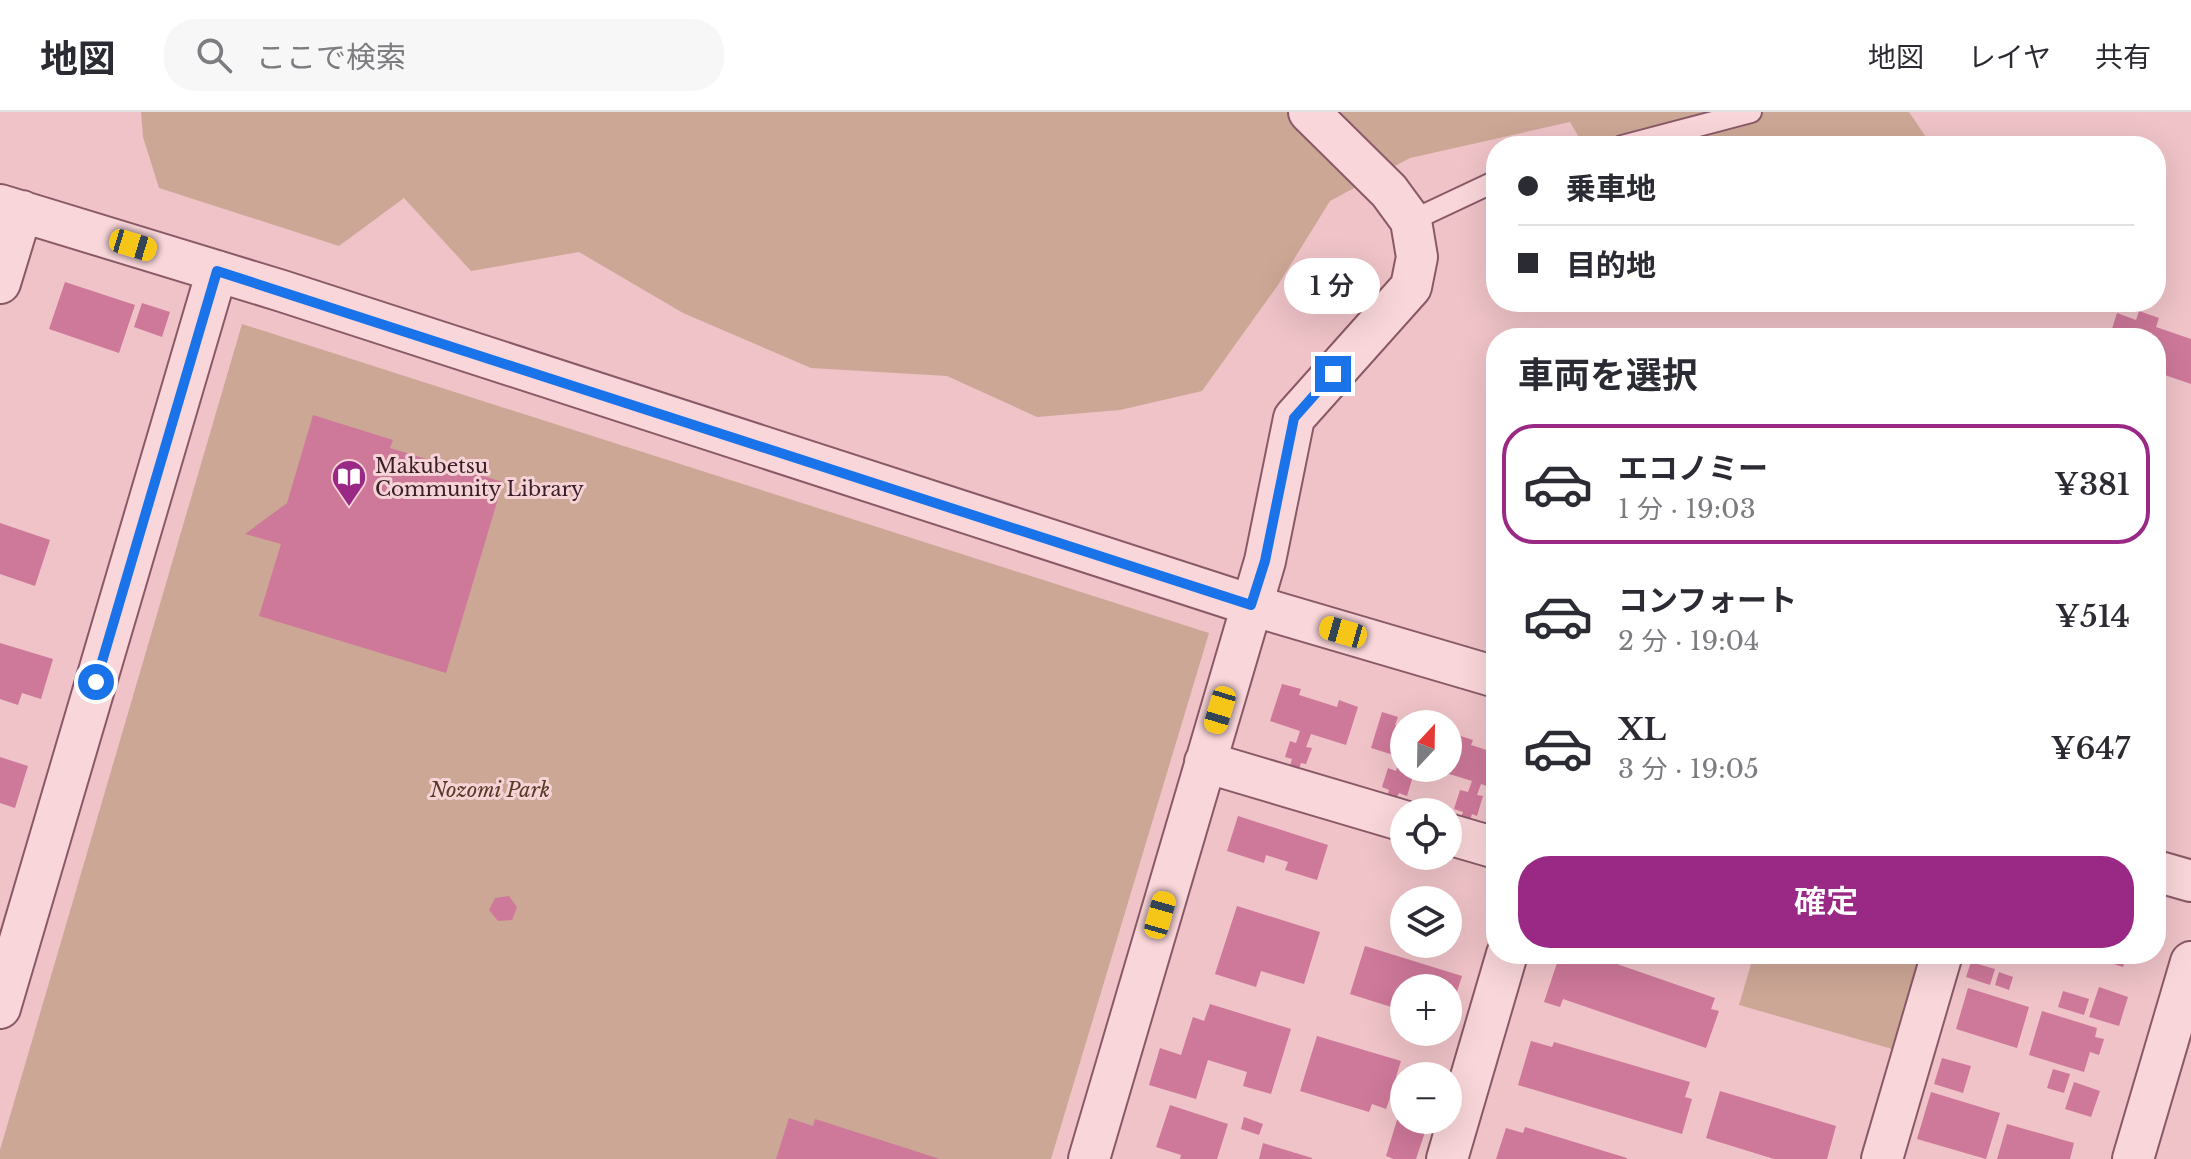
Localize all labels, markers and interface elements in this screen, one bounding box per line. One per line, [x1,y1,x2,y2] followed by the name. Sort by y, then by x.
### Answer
[164,19,724,91] search box
[192,33,236,77] icon: search
[40,35,116,82] text: 地図
[256,39,406,76] text: ここで検索
[1868,40,1924,75] text: 地図
[1968,40,2051,75] text: レイヤ
[2095,40,2151,75] text: 共有
[1566,170,1656,207] text: 乗車地
[107,227,159,263] car
[1566,247,1656,284] text: 目的地
[1285,258,1381,314] callout: 1 分
[1310,270,1354,302] text: 1 分
[1518,353,1698,398] text: 車両を選択
[1315,356,1351,392] route end
[1522,448,1594,520] icon: car
[1618,450,1768,487] text: エコノミー
[375,454,584,501] place label: Makubetsu Community Library
[330,458,368,508] library icon: Makubetsu Community Library
[2054,466,2130,503] text: ¥381
[1618,493,1756,525] text: 1 分 · 19:03
[1522,580,1594,652] icon: car
[1618,582,1797,619] text: コンフォート
[2055,598,2130,635] text: ¥514
[1317,614,1369,650] car
[1618,625,1759,657] text: 2 分 · 19:04
[78,664,114,700] route start
[1202,684,1238,736] car
[1390,710,1462,782] north arrow
[1390,710,1462,1134] map controls
[1618,711,1666,748] text: XL
[1522,712,1594,784] icon: car
[2051,730,2130,767] text: ¥647
[1618,753,1759,785] text: 3 分 · 19:05
[429,778,550,802] park label: Nozomi Park
[1390,798,1462,870] button: locate
[1518,856,2134,948] button: 確定
[1390,886,1462,958] button: layers
[1142,889,1178,941] car
[1390,974,1462,1046] button: +
[1390,1062,1462,1134] button: −

